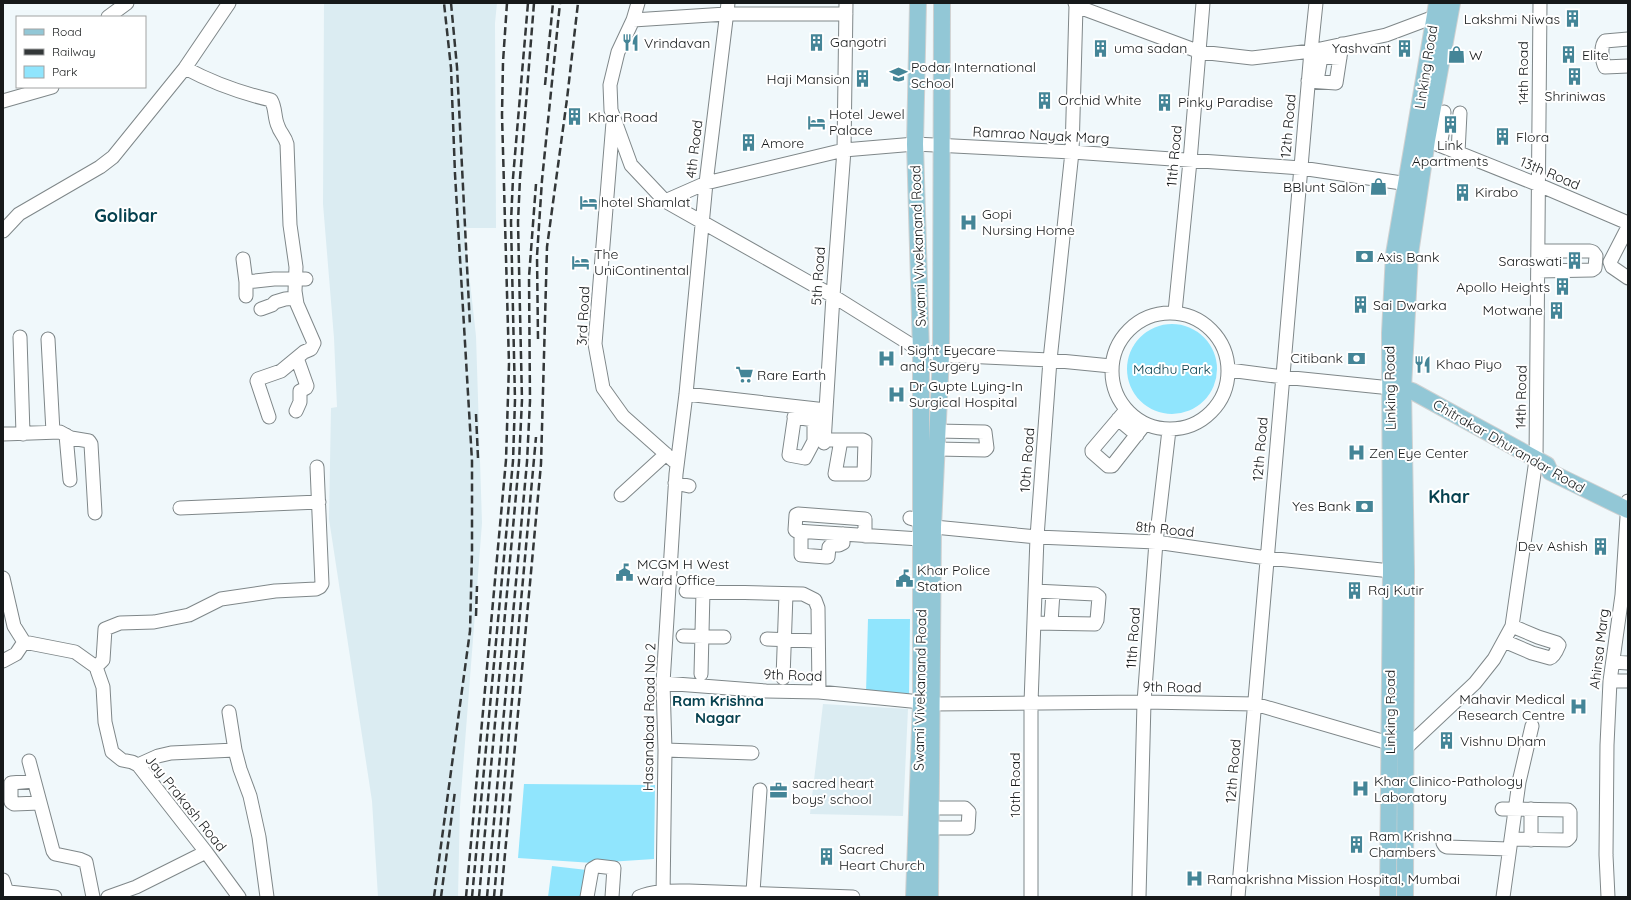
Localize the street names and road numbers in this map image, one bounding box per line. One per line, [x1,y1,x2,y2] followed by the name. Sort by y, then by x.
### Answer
[1411,24,1441,110] street label: Linking Road
[1514,41,1532,105] street label: 14th Road
[1276,93,1300,159] street label: 12th Road
[681,119,707,179] street label: 4th Road
[972,122,1110,148] street label: Ramrao Nayak Marg
[1162,125,1186,187] street label: 11th Road
[1517,152,1583,194] street label: 13th Road
[906,165,930,327] street label: Swami Vivekanand Road
[807,246,829,306] street label: 5th Road
[572,286,594,346] street label: 3rd Road
[1380,346,1400,430] street label: Linking Road
[1511,365,1531,429] street label: 14th Road
[1430,395,1588,497] street label: Chitrakar Dhurandar Road
[1248,416,1272,482] street label: 12th Road
[1016,427,1038,493] street label: 10th Road
[1135,517,1195,541] street label: 8th Road
[1122,607,1144,669] street label: 11th Road
[1585,608,1613,690] street label: Ahinsa Marg
[910,609,930,771] street label: Swami Vivekanand Road
[639,642,659,791] street label: Hasanabad Road No 2
[763,665,823,685] street label: 9th Road
[1381,670,1399,754] street label: Linking Road
[1142,677,1202,697] street label: 9th Road
[1221,738,1245,804] street label: 12th Road
[141,751,231,855] street label: Jay Prakash Road
[1006,753,1024,817] street label: 10th Road

